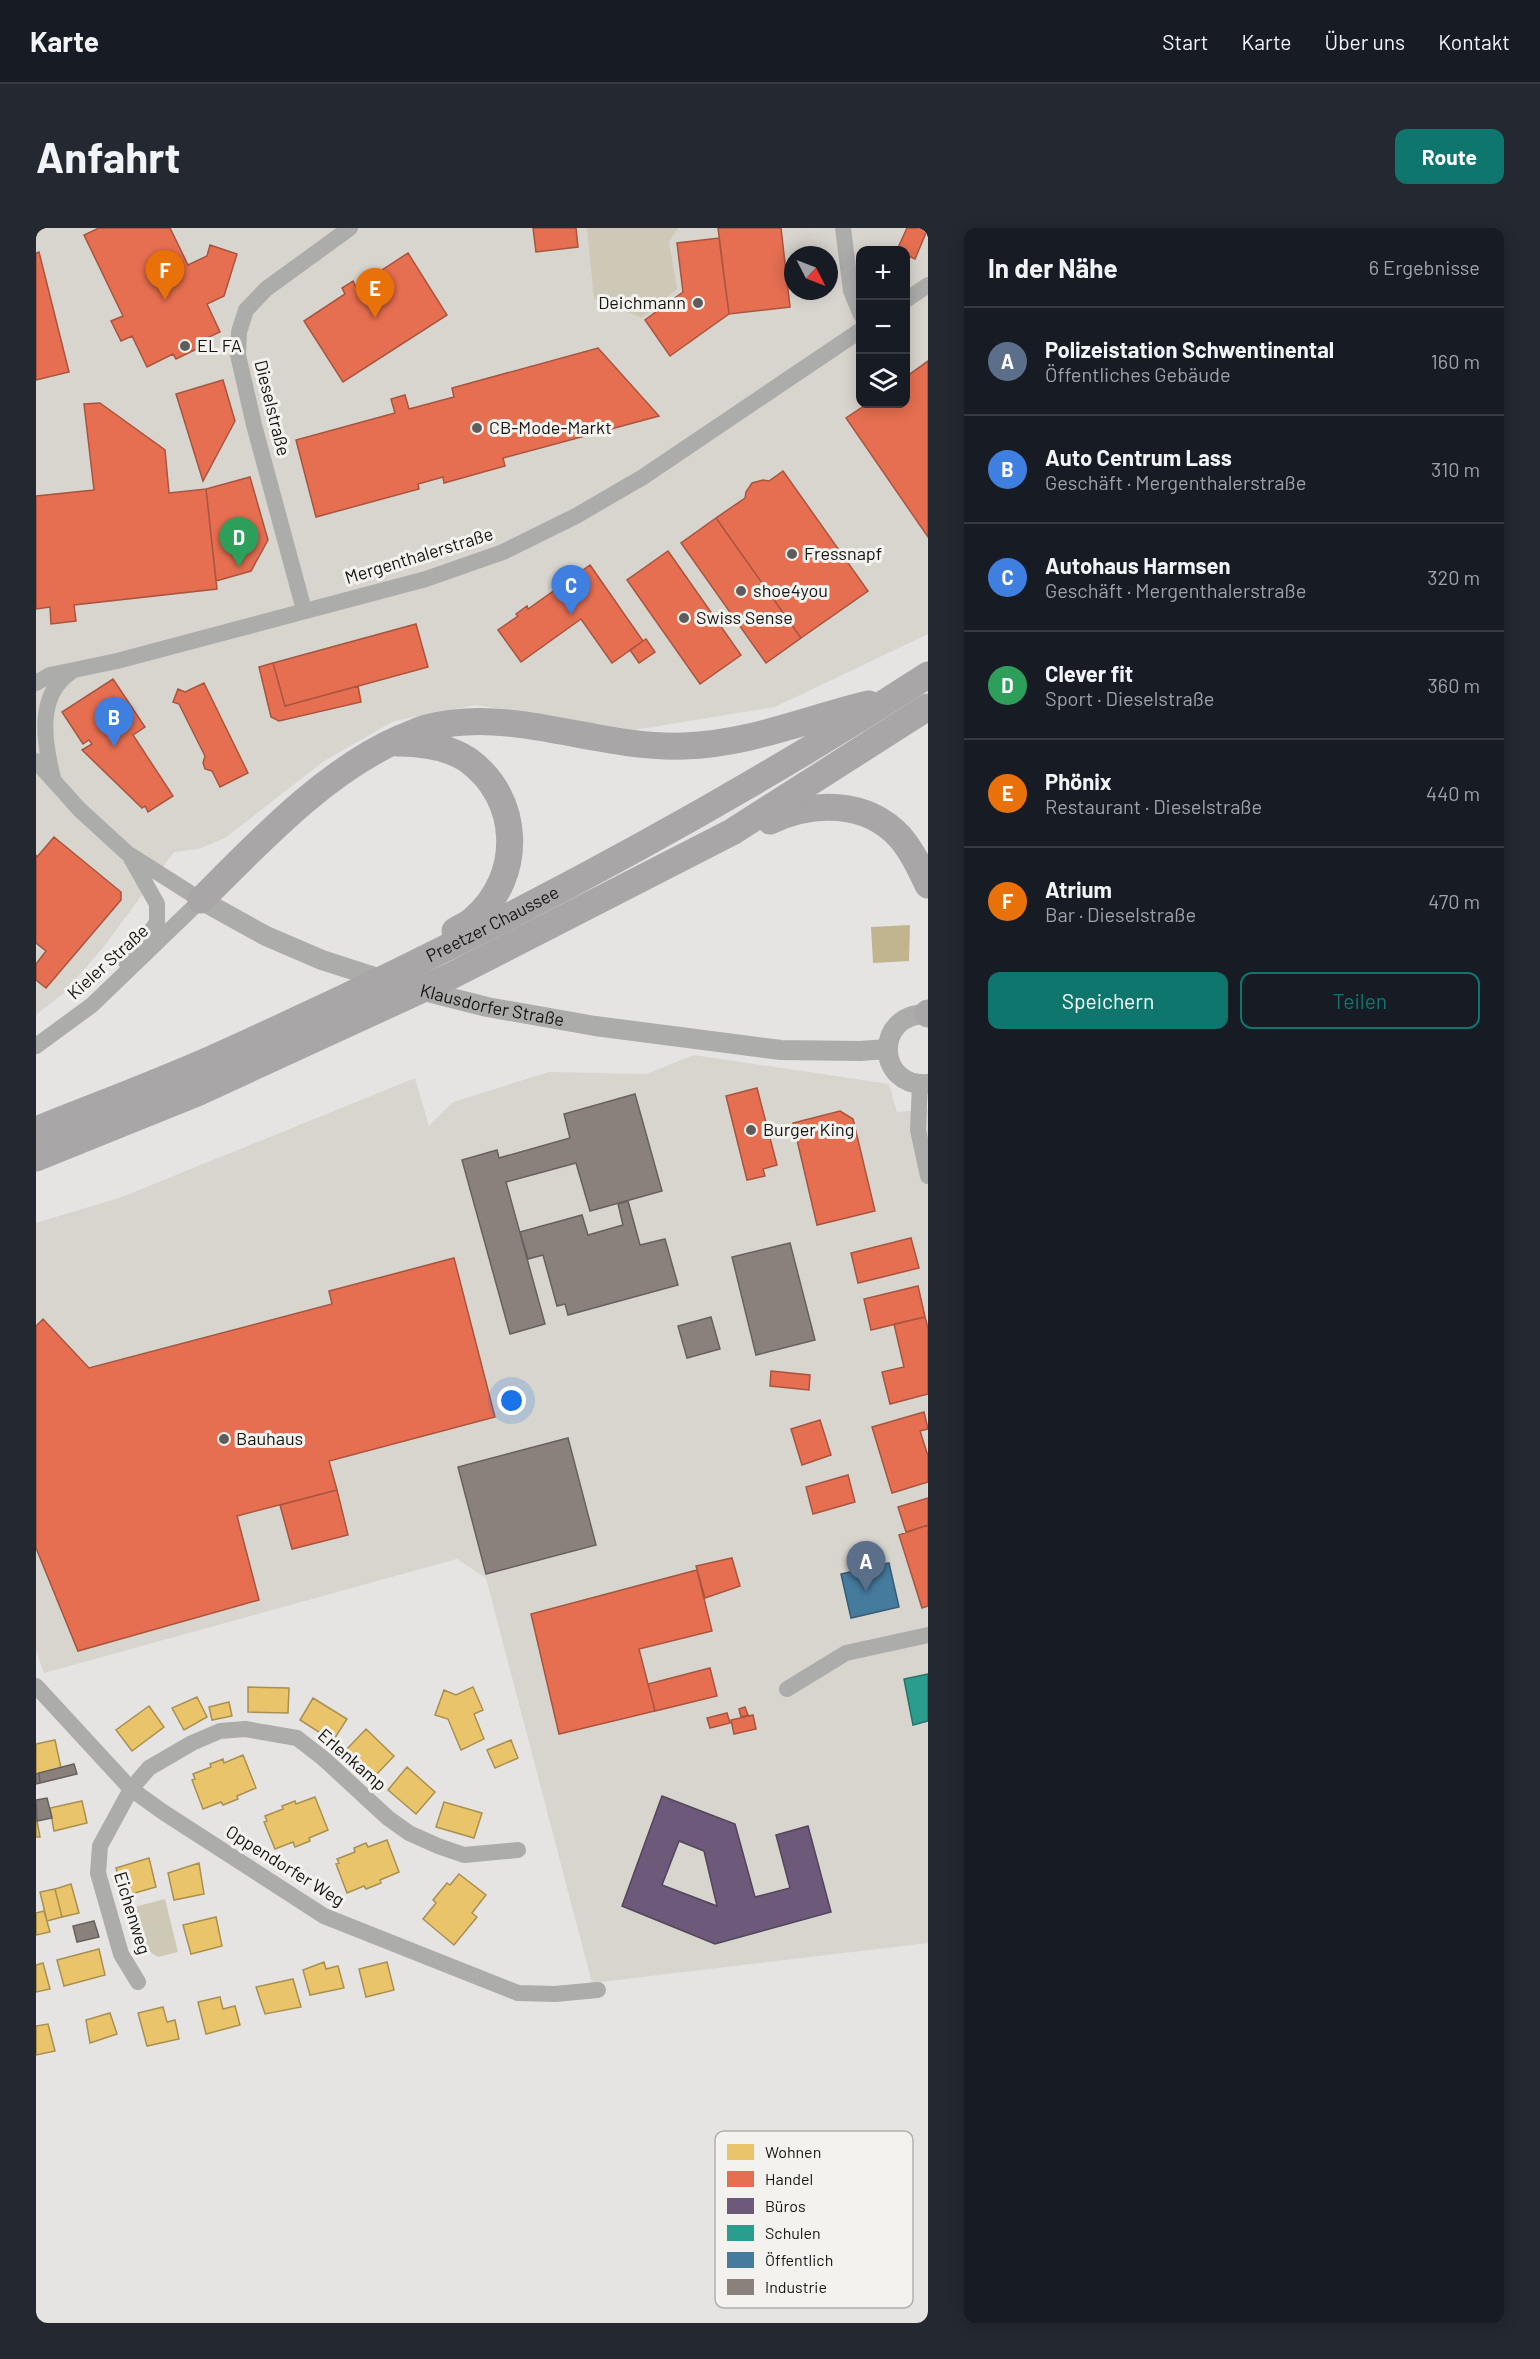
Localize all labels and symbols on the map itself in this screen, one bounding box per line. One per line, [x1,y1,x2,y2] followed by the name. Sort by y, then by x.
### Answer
[784,246,838,300] north arrow
[146,250,184,300] pin: F
[356,268,394,318] pin: E
[598,291,686,313] place label: Deichmann
[691,296,705,310] marker: Deichmann
[197,334,242,356] place label: EL FA
[178,339,192,353] marker: EL FA
[250,358,296,458] street label: Dieselstraße
[489,416,612,438] place label: CB-Mode-Markt
[470,421,484,435] marker: CB-Mode-Markt
[220,518,258,567] pin: D
[342,522,496,588] street label: Mergenthalerstraße
[804,542,882,564] place label: Fressnapf
[785,547,799,561] marker: Fressnapf
[552,566,590,615] pin: C
[753,579,828,601] place label: shoe4you
[734,584,748,598] marker: shoe4you
[696,606,793,628] place label: Swiss Sense
[677,611,691,625] marker: Swiss Sense
[94,698,134,747] pin: B
[422,880,562,966] street label: Preetzer Chaussee
[62,919,152,1003] street label: Kieler Straße
[418,978,566,1030] street label: Klausdorfer Straße
[763,1118,854,1140] place label: Burger King
[744,1123,758,1137] marker: Burger King
[497,1386,526,1415] your location
[236,1427,303,1449] place label: Bauhaus
[217,1432,231,1446] marker: Bauhaus
[846,1542,886,1591] pin: A
[314,1723,391,1795] street label: Erlenkamp
[222,1820,349,1911] street label: Oppendorfer Weg
[110,1869,156,1957] street label: Eichenweg
[715,2131,913,2308] legend
[765,2142,821,2161] text: Wohnen
[765,2169,813,2188] text: Handel
[765,2196,806,2215] text: Büros
[765,2223,821,2242] text: Schulen
[765,2250,833,2269] text: Öffentlich
[765,2277,827,2296] text: Industrie

